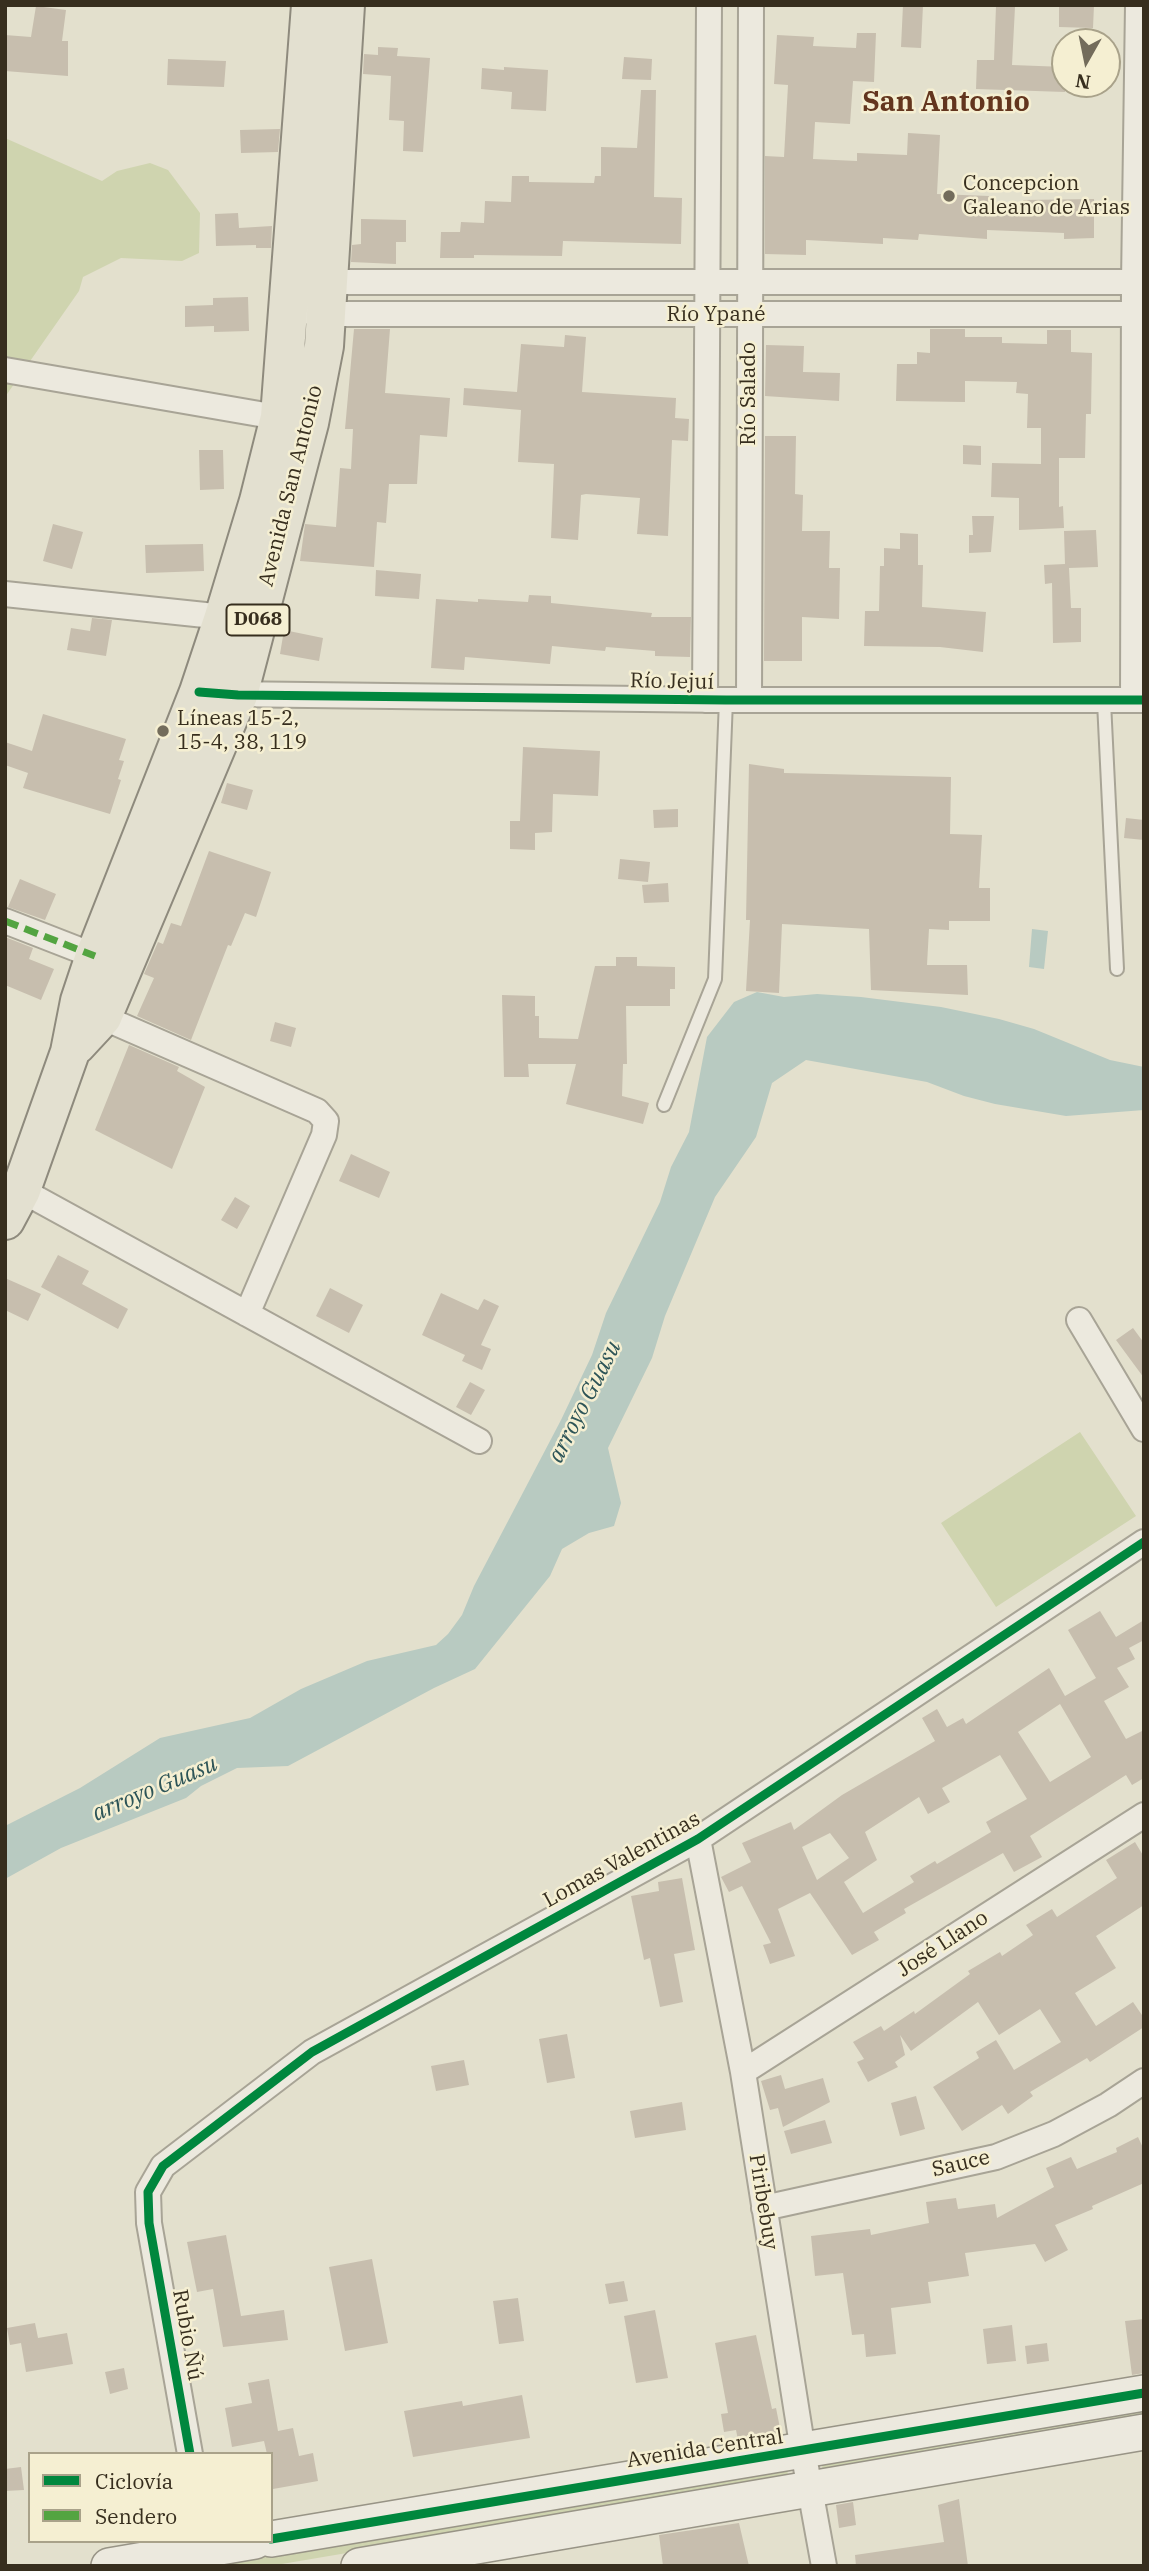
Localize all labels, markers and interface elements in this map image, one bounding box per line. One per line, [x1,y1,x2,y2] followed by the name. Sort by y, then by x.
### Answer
[1051,28,1121,98] north arrow
[1074,69,1092,95] text: N
[862,86,1030,120] district label: San Antonio
[963,171,1130,221] place label: Concepcion Galeano de Arias
[941,188,957,204] marker: Concepcion Galeano de Arias
[666,302,766,328] street label: Río Ypané
[736,342,762,446] street label: Río Salado
[254,383,328,589] street label: Avenida San Antonio
[226,604,290,636] road number: D068
[630,669,714,695] street label: Río Jejuí
[177,706,307,756] place label: Líneas 15-2, 15-4, 38, 119
[155,723,171,739] marker: Líneas 15-2, 15-4, 38, 119
[543,1336,627,1468] water label: arroyo Guasu
[88,1750,222,1828] water label: arroyo Guasu
[539,1807,705,1913] street label: Lomas Valentinas
[893,1905,993,1983] street label: José Llano
[930,2145,992,2183] street label: Sauce
[743,2152,783,2252] street label: Piribebuy
[167,2287,207,2383] street label: Rubio Ñú
[625,2424,785,2474] street label: Avenida Central
[28,2452,273,2543] legend
[95,2467,173,2495] text: Ciclovía
[95,2502,177,2530] text: Sendero

